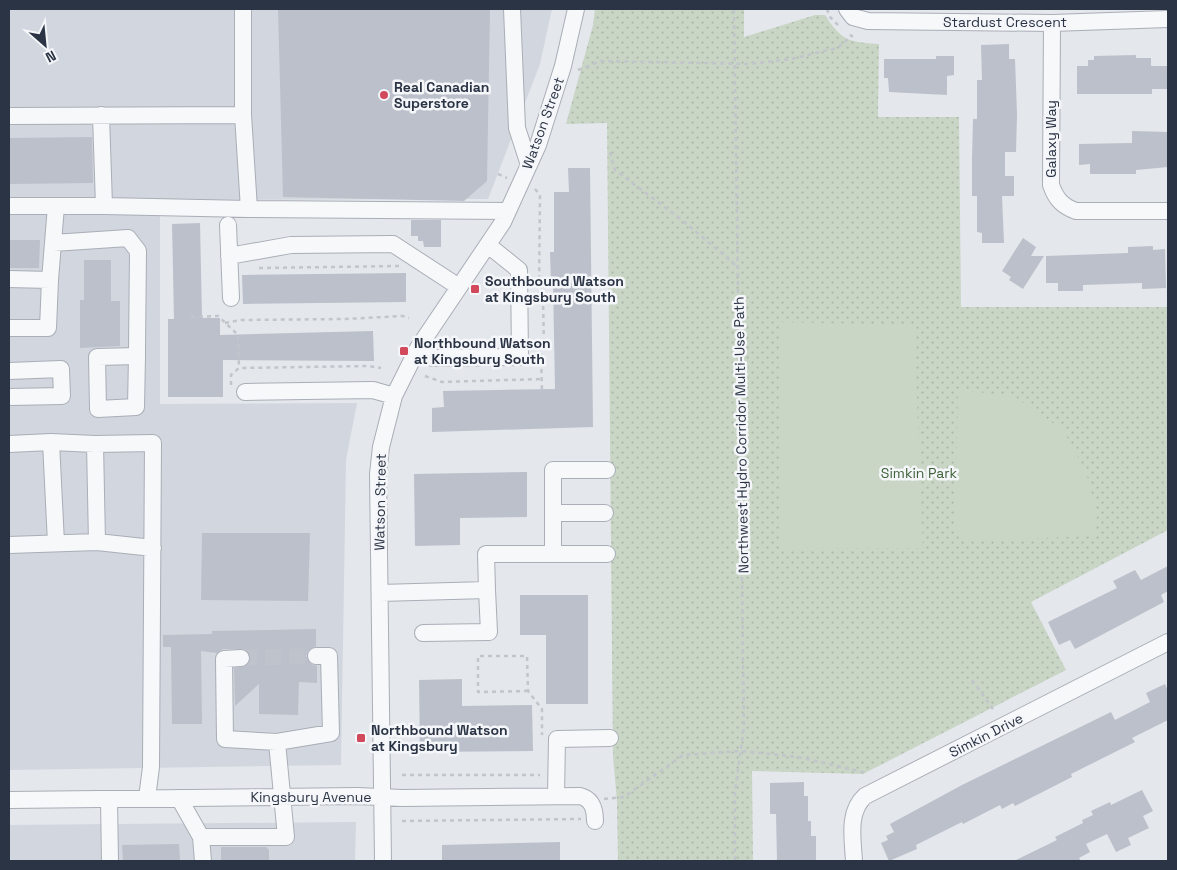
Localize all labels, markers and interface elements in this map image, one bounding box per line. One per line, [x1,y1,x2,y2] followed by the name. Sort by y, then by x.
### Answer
[943,13,1067,31] street label: Stardust Crescent
[20,20,70,70] north arrow
[43,46,59,67] text: N
[518,74,568,172] street label: Watson Street
[394,78,489,112] place label: Real Canadian Superstore
[378,89,390,101] marker: Real Canadian Superstore
[1042,100,1060,178] street label: Galaxy Way
[485,272,624,306] place label: Southbound Watson at Kingsbury South
[469,283,481,295] marker: Southbound Watson at Kingsbury South
[730,296,752,574] street label: Northwest Hydro Corridor Multi-Use Path
[414,334,551,368] place label: Northbound Watson at Kingsbury South
[398,345,410,357] marker: Northbound Watson at Kingsbury South
[370,453,390,551] street label: Watson Street
[881,464,958,482] park label: Simkin Park
[946,709,1026,761] street label: Simkin Drive
[371,721,508,755] place label: Northbound Watson at Kingsbury
[355,732,367,744] marker: Northbound Watson at Kingsbury
[250,788,372,806] street label: Kingsbury Avenue

